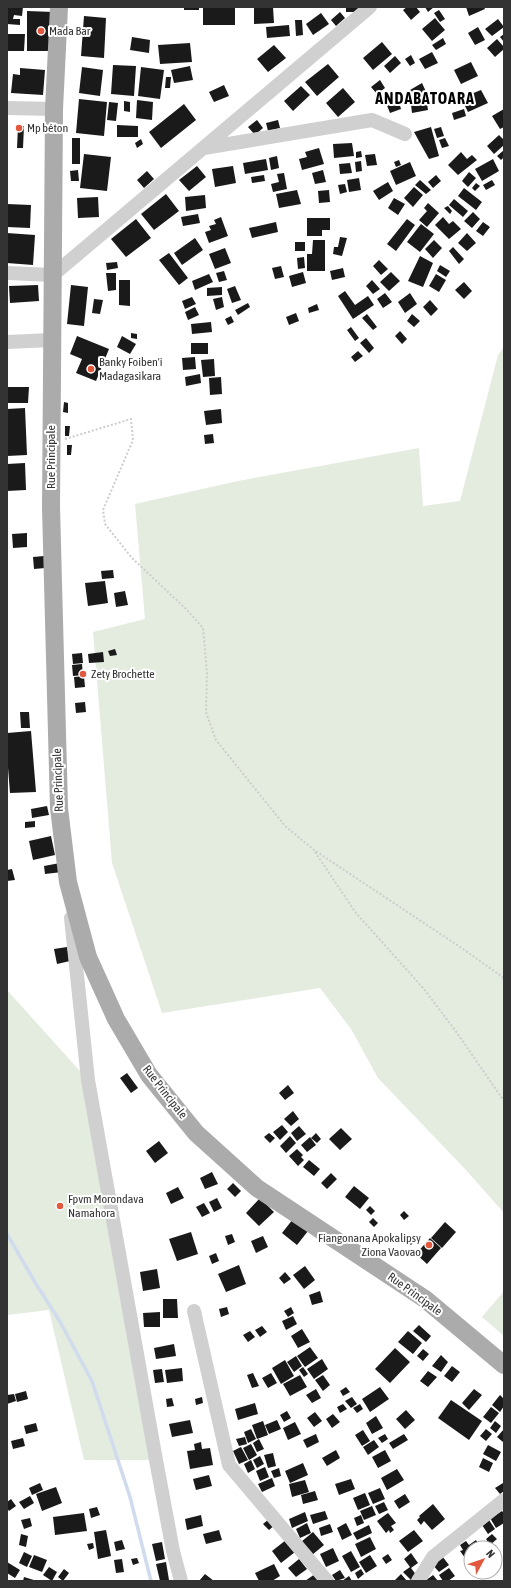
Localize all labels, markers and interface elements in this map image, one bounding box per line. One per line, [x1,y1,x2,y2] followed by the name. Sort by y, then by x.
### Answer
[49,24,91,38] place label: Mada Bar
[36,26,46,36] marker: Mada Bar
[374,89,475,107] district label: ANDABATOARA
[27,121,68,135] place label: Mp béton
[14,123,24,133] marker: Mp béton
[99,355,162,383] place label: Banky Foiben'i Madagasikara
[86,364,96,374] marker: Banky Foiben'i Madagasikara
[44,425,58,489] street label: Rue Principale
[91,667,155,681] place label: Zety Brochette
[78,669,88,679] marker: Zety Brochette
[50,748,66,812] street label: Rue Principale
[140,1063,190,1121] street label: Rue Principale
[68,1192,144,1220] place label: Fpvm Morondava Namahora
[55,1201,65,1211] marker: Fpvm Morondava Namahora
[318,1231,421,1259] place label: Fiangonana Apokalipsy Ziona Vaovao
[424,1240,434,1250] marker: Fiangonana Apokalipsy Ziona Vaovao
[385,1270,445,1318] street label: Rue Principale
[463,1540,503,1580] north arrow
[484,1547,497,1560] text: N

